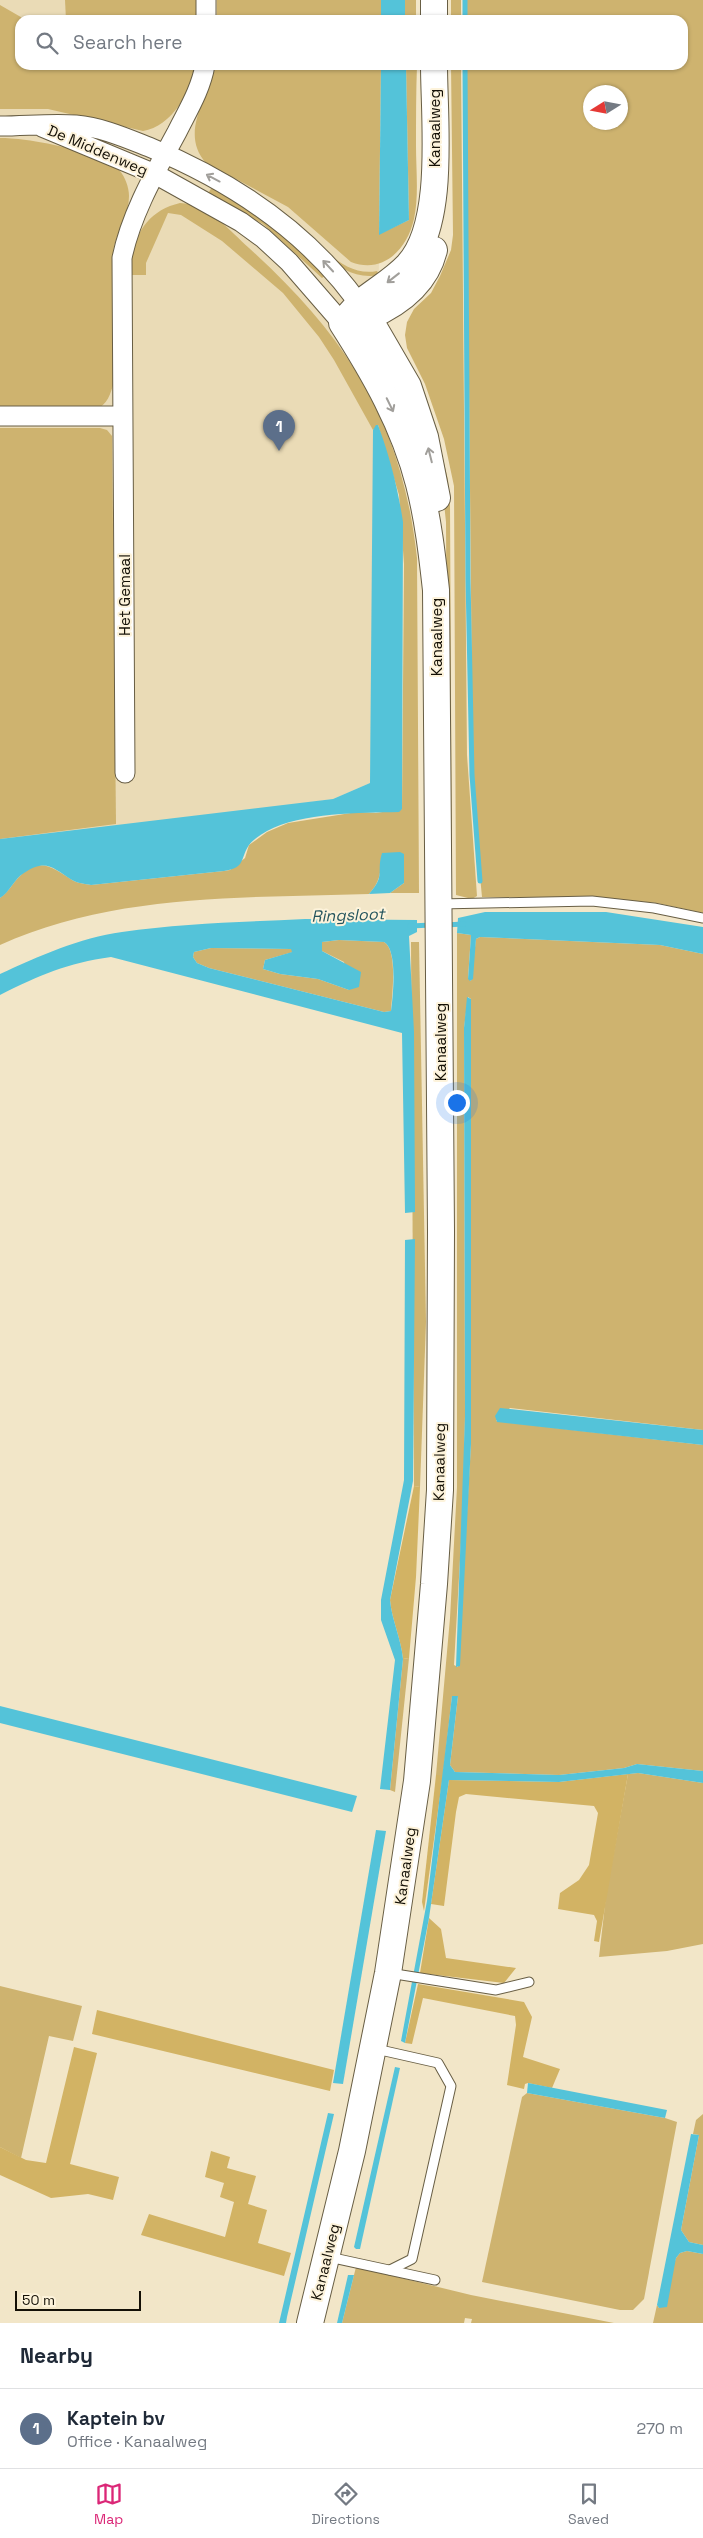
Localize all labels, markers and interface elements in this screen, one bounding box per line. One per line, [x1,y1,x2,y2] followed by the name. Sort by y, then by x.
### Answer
[15,15,688,70] search box
[33,29,61,57] icon: search
[73,30,183,55] text: Search here
[583,85,628,130] north arrow
[425,89,444,167] street label: Kanaalweg
[45,120,151,180] street label: De Middenweg
[206,173,220,183] one-way arrow
[322,260,334,273] one-way arrow
[387,273,400,284] one-way arrow
[385,397,395,412] one-way arrow
[263,410,295,451] pin: 1
[425,447,434,463] one-way arrow
[115,554,134,636] street label: Het Gemaal
[427,598,446,676] street label: Kanaalweg
[311,903,387,927] water label: Ringsloot
[431,1003,450,1081] street label: Kanaalweg
[444,1090,470,1116] your location
[429,1423,449,1501] street label: Kanaalweg
[390,1826,420,1906] street label: Kanaalweg
[306,2222,344,2302] street label: Kanaalweg
[15,2288,141,2311] scale bar
[22,2291,55,2309] text: 50 m
[20,2342,93,2369] text: Nearby
[67,2406,165,2431] text: Kaptein bv
[32,2418,40,2439] text: 1
[636,2418,683,2439] text: 270 m
[67,2431,207,2452] text: Office · Kanaalweg
[94,2480,123,2528] tab: Map
[311,2480,380,2528] tab: Directions
[568,2480,609,2528] tab: Saved

